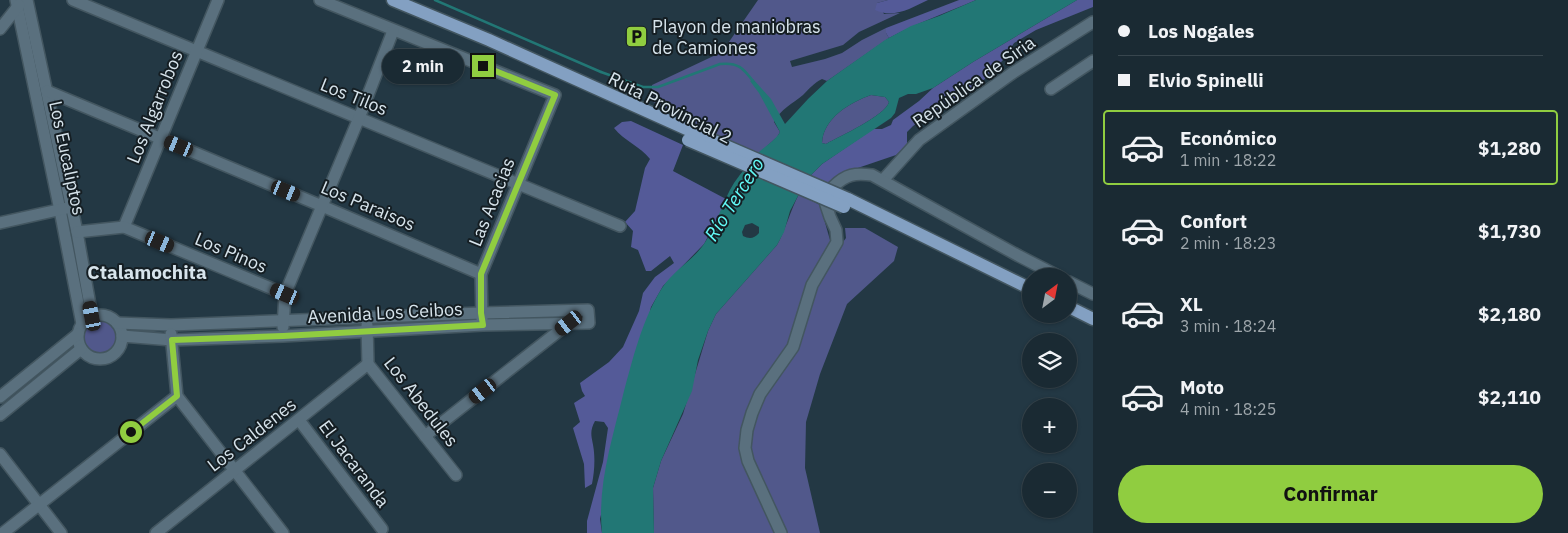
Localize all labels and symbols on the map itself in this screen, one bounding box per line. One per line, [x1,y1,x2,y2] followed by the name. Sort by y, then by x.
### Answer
[652,15,821,59] place label: Playon de maniobras de Camiones
[624,25,648,49] parking icon: Playon de maniobras de Camiones
[908,30,1040,133] street label: República de Siria
[121,47,188,167] street label: Los Algarrobos
[383,48,466,84] callout: 2 min
[472,55,494,77] route end
[605,66,736,149] street label: Ruta Provincial 2
[317,73,391,120] street label: Los Tilos
[44,99,91,217] street label: Los Eucaliptos
[162,133,195,159] car
[699,153,769,245] water label: Río Tercero
[463,154,520,250] street label: Las Acacias
[317,175,419,236] street label: Los Paraisos
[269,178,302,204] car
[192,227,271,278] street label: Los Pinos
[143,229,176,255] car
[87,260,207,284] district label: Ctalamochita
[1022,268,1078,322] north arrow
[268,281,301,307] car
[307,297,463,328] street label: Avenida Los Ceibos
[81,300,102,332] car
[552,308,585,338] car
[379,352,464,451] street label: Los Abedules
[466,376,499,406] car
[203,393,301,477] street label: Los Caldenes
[314,415,395,512] street label: El Jacaranda
[120,421,142,443] route start

